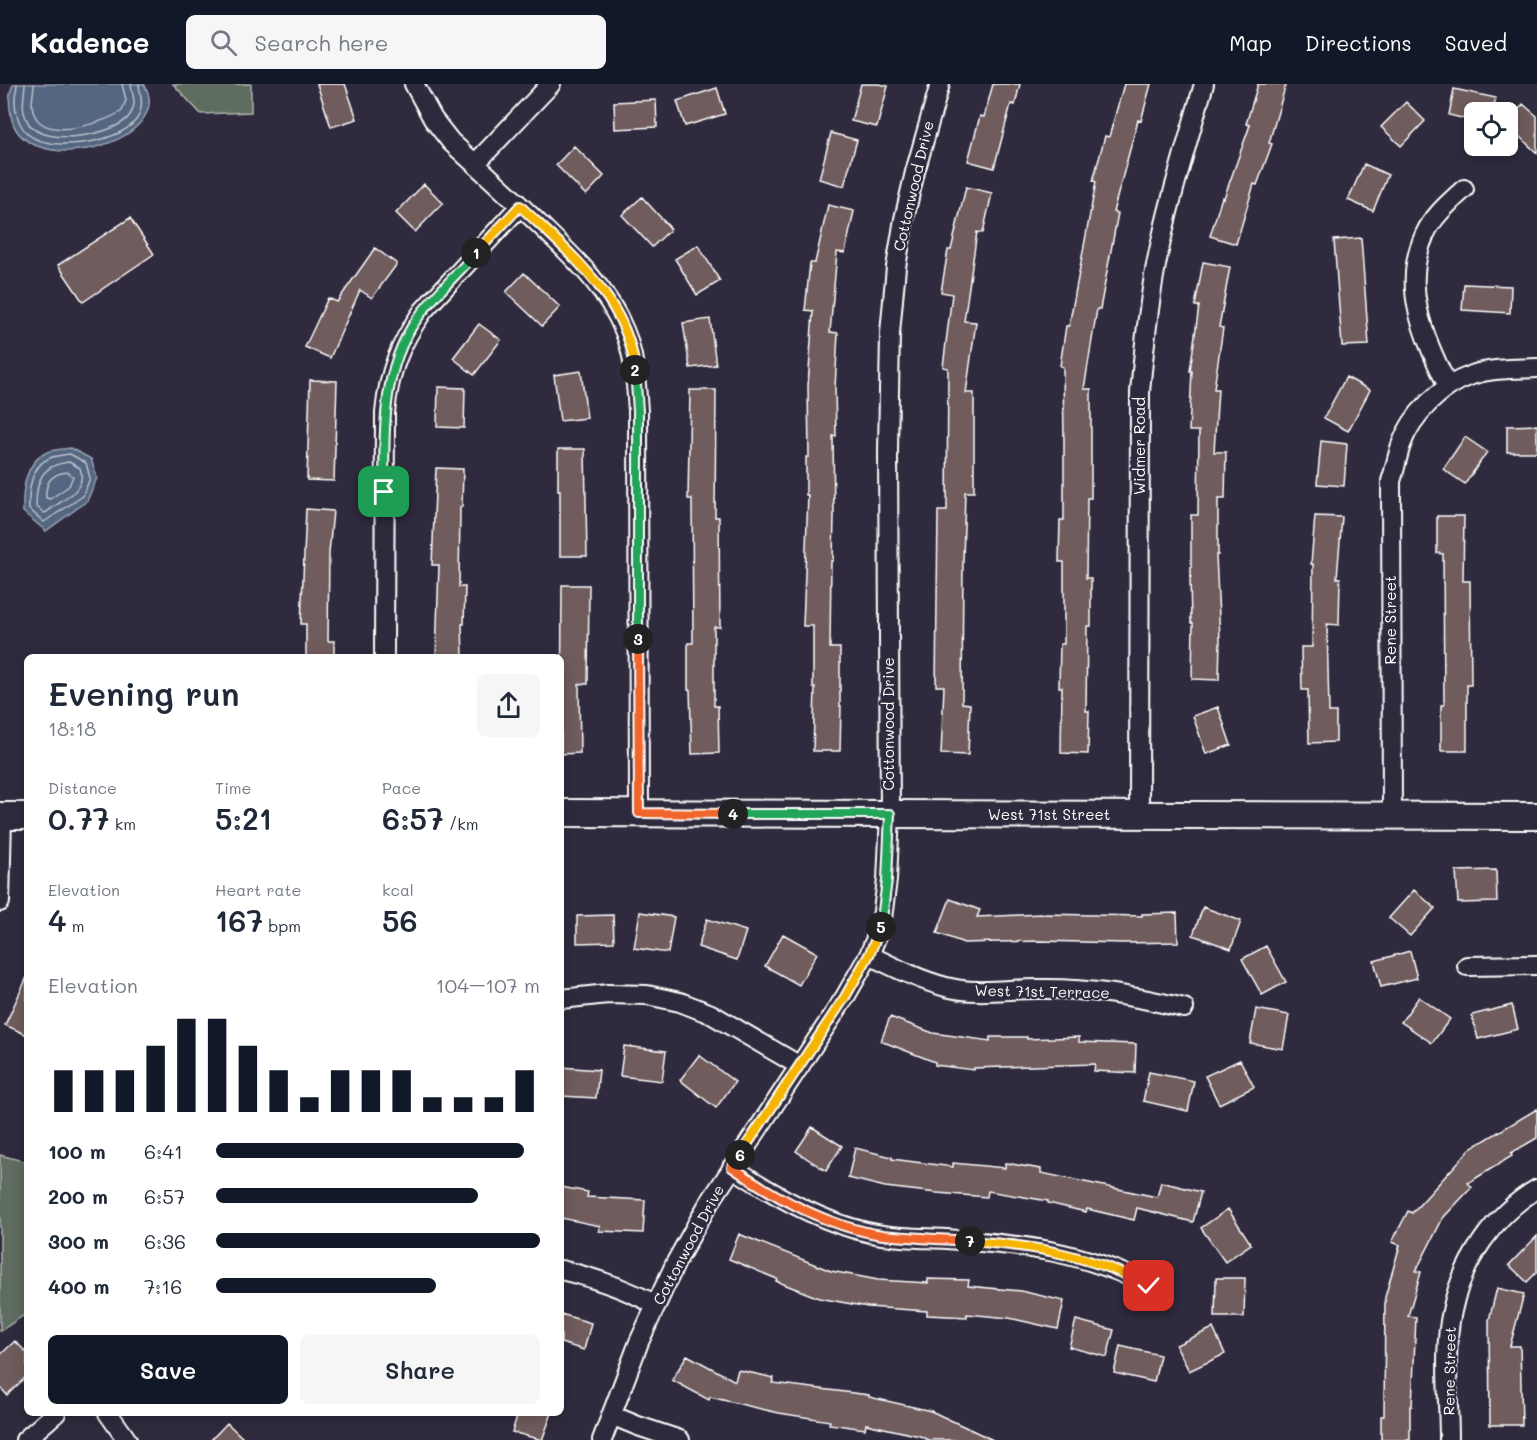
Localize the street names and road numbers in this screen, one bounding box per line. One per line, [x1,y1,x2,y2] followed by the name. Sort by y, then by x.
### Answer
[888,119,938,253] street label: Cottonwood Drive
[1129,397,1149,495] street label: Widmer Road
[1380,575,1400,665] street label: Rene Street
[878,657,898,791] street label: Cottonwood Drive
[988,804,1110,824] street label: West 71st Street
[974,980,1110,1002] street label: West 71st Terrace
[648,1181,728,1308] street label: Cottonwood Drive
[1438,1326,1460,1416] street label: Rene Street

